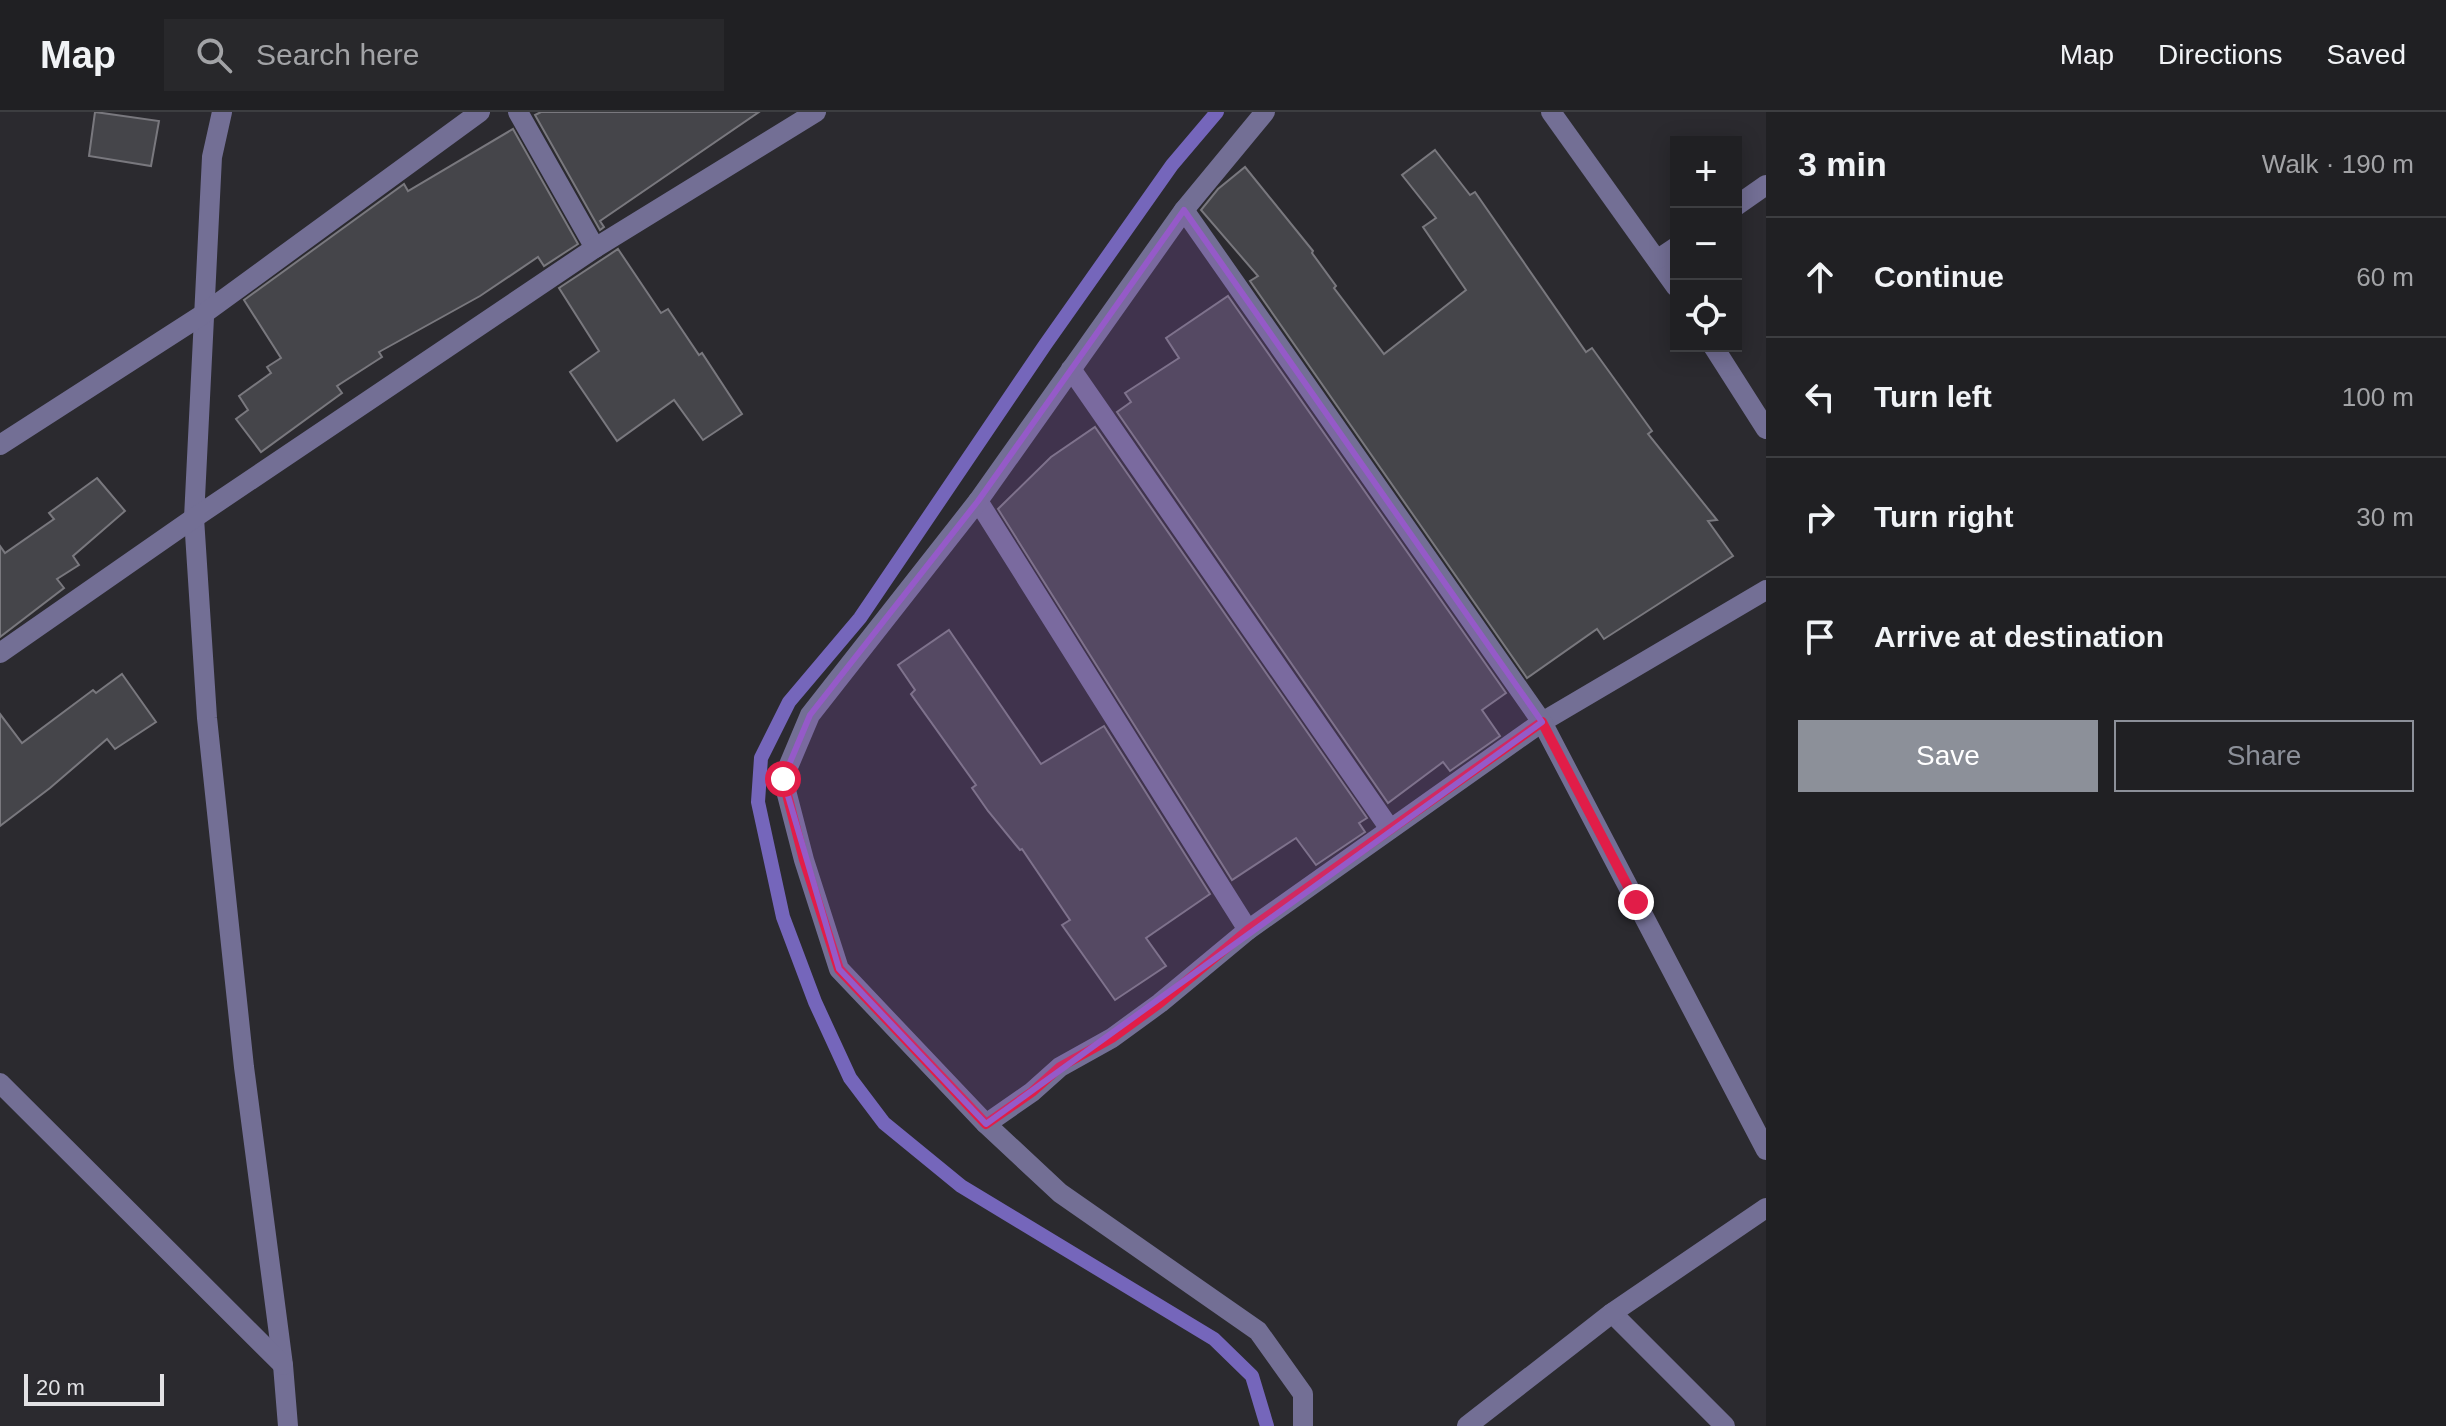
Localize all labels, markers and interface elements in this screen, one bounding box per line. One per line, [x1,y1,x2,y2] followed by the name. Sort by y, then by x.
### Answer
[164,19,724,91] search box
[192,33,236,77] icon: search
[40,34,116,76] text: Map
[256,38,419,71] text: Search here
[2060,39,2114,70] text: Map
[2158,39,2283,70] text: Directions
[2327,39,2406,70] text: Saved
[1670,136,1742,352] map controls
[1670,136,1742,208] button: +
[1798,145,1887,183] text: 3 min
[2262,149,2414,179] text: Walk · 190 m
[1670,208,1742,280] button: −
[1798,255,1842,299] icon: ahead
[1874,260,2004,293] text: Continue
[2356,262,2414,292] text: 60 m
[1670,280,1742,352] button: locate
[1798,375,1842,419] icon: left
[1874,380,1992,413] text: Turn left
[2342,382,2414,412] text: 100 m
[1798,495,1842,539] icon: right
[1874,500,2013,533] text: Turn right
[2356,502,2414,532] text: 30 m
[1798,615,1842,659] icon: arrive
[1874,620,2164,653] text: Arrive at destination
[1798,720,2098,792] button: Save
[2114,720,2414,792] button: Share
[765,761,801,797] route start
[1618,884,1654,920] route end
[24,1370,164,1406] scale bar
[36,1375,85,1400] text: 20 m

